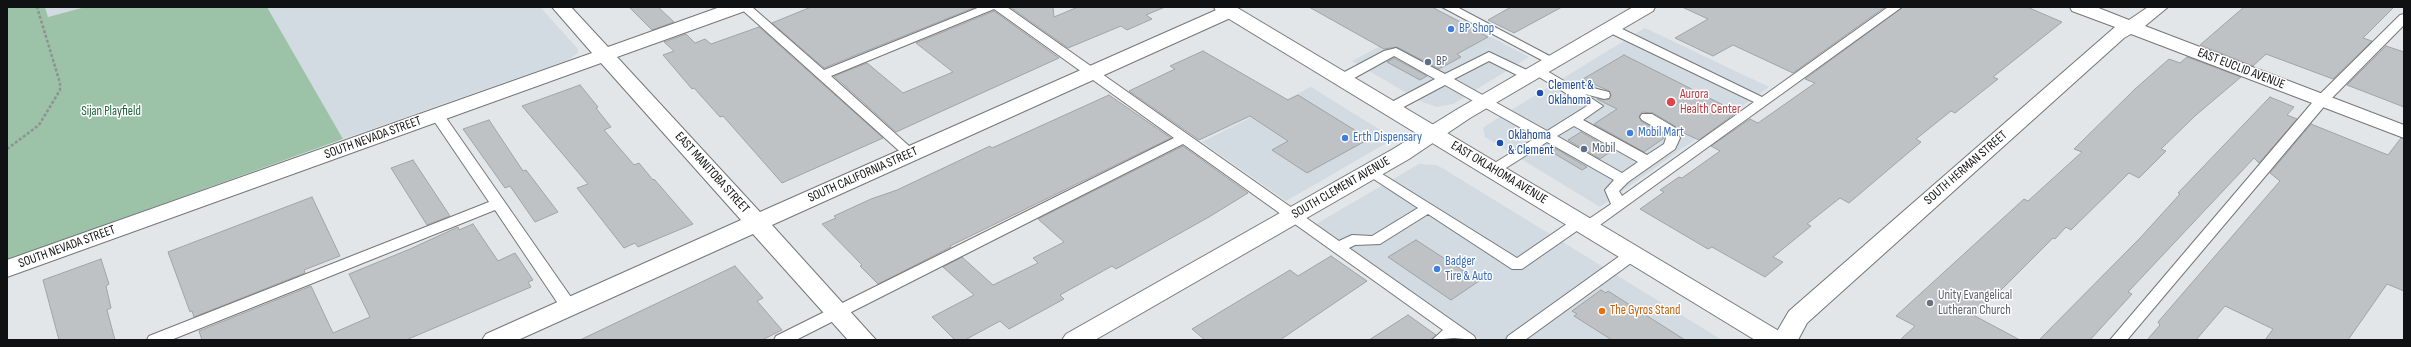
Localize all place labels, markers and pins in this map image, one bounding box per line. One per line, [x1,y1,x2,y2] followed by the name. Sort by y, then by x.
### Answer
[1459,21,1494,37] place label: BP Shop
[1446,24,1456,34] marker: BP Shop
[1436,54,1447,70] place label: BP
[1423,57,1433,67] marker: BP
[1548,78,1594,109] place label: Clement & Oklahoma
[1680,87,1741,118] place label: Aurora Health Center
[1535,88,1545,98] marker: Clement & Oklahoma
[1665,96,1677,108] marker: Aurora Health Center
[1638,125,1684,141] place label: Mobil Mart
[1508,128,1554,159] place label: Oklahoma & Clement
[1625,128,1635,138] marker: Mobil Mart
[1353,130,1422,146] place label: Erth Dispensary
[1340,133,1350,143] marker: Erth Dispensary
[1495,138,1505,148] marker: Oklahoma & Clement
[1592,141,1615,157] place label: Mobil
[1579,144,1589,154] marker: Mobil
[1445,254,1492,285] place label: Badger Tire & Auto
[1432,264,1442,274] marker: Badger Tire & Auto
[1938,288,2012,319] place label: Unity Evangelical Lutheran Church
[1925,298,1935,308] marker: Unity Evangelical Lutheran Church
[1610,303,1680,319] place label: The Gyros Stand
[1597,306,1607,316] marker: The Gyros Stand

